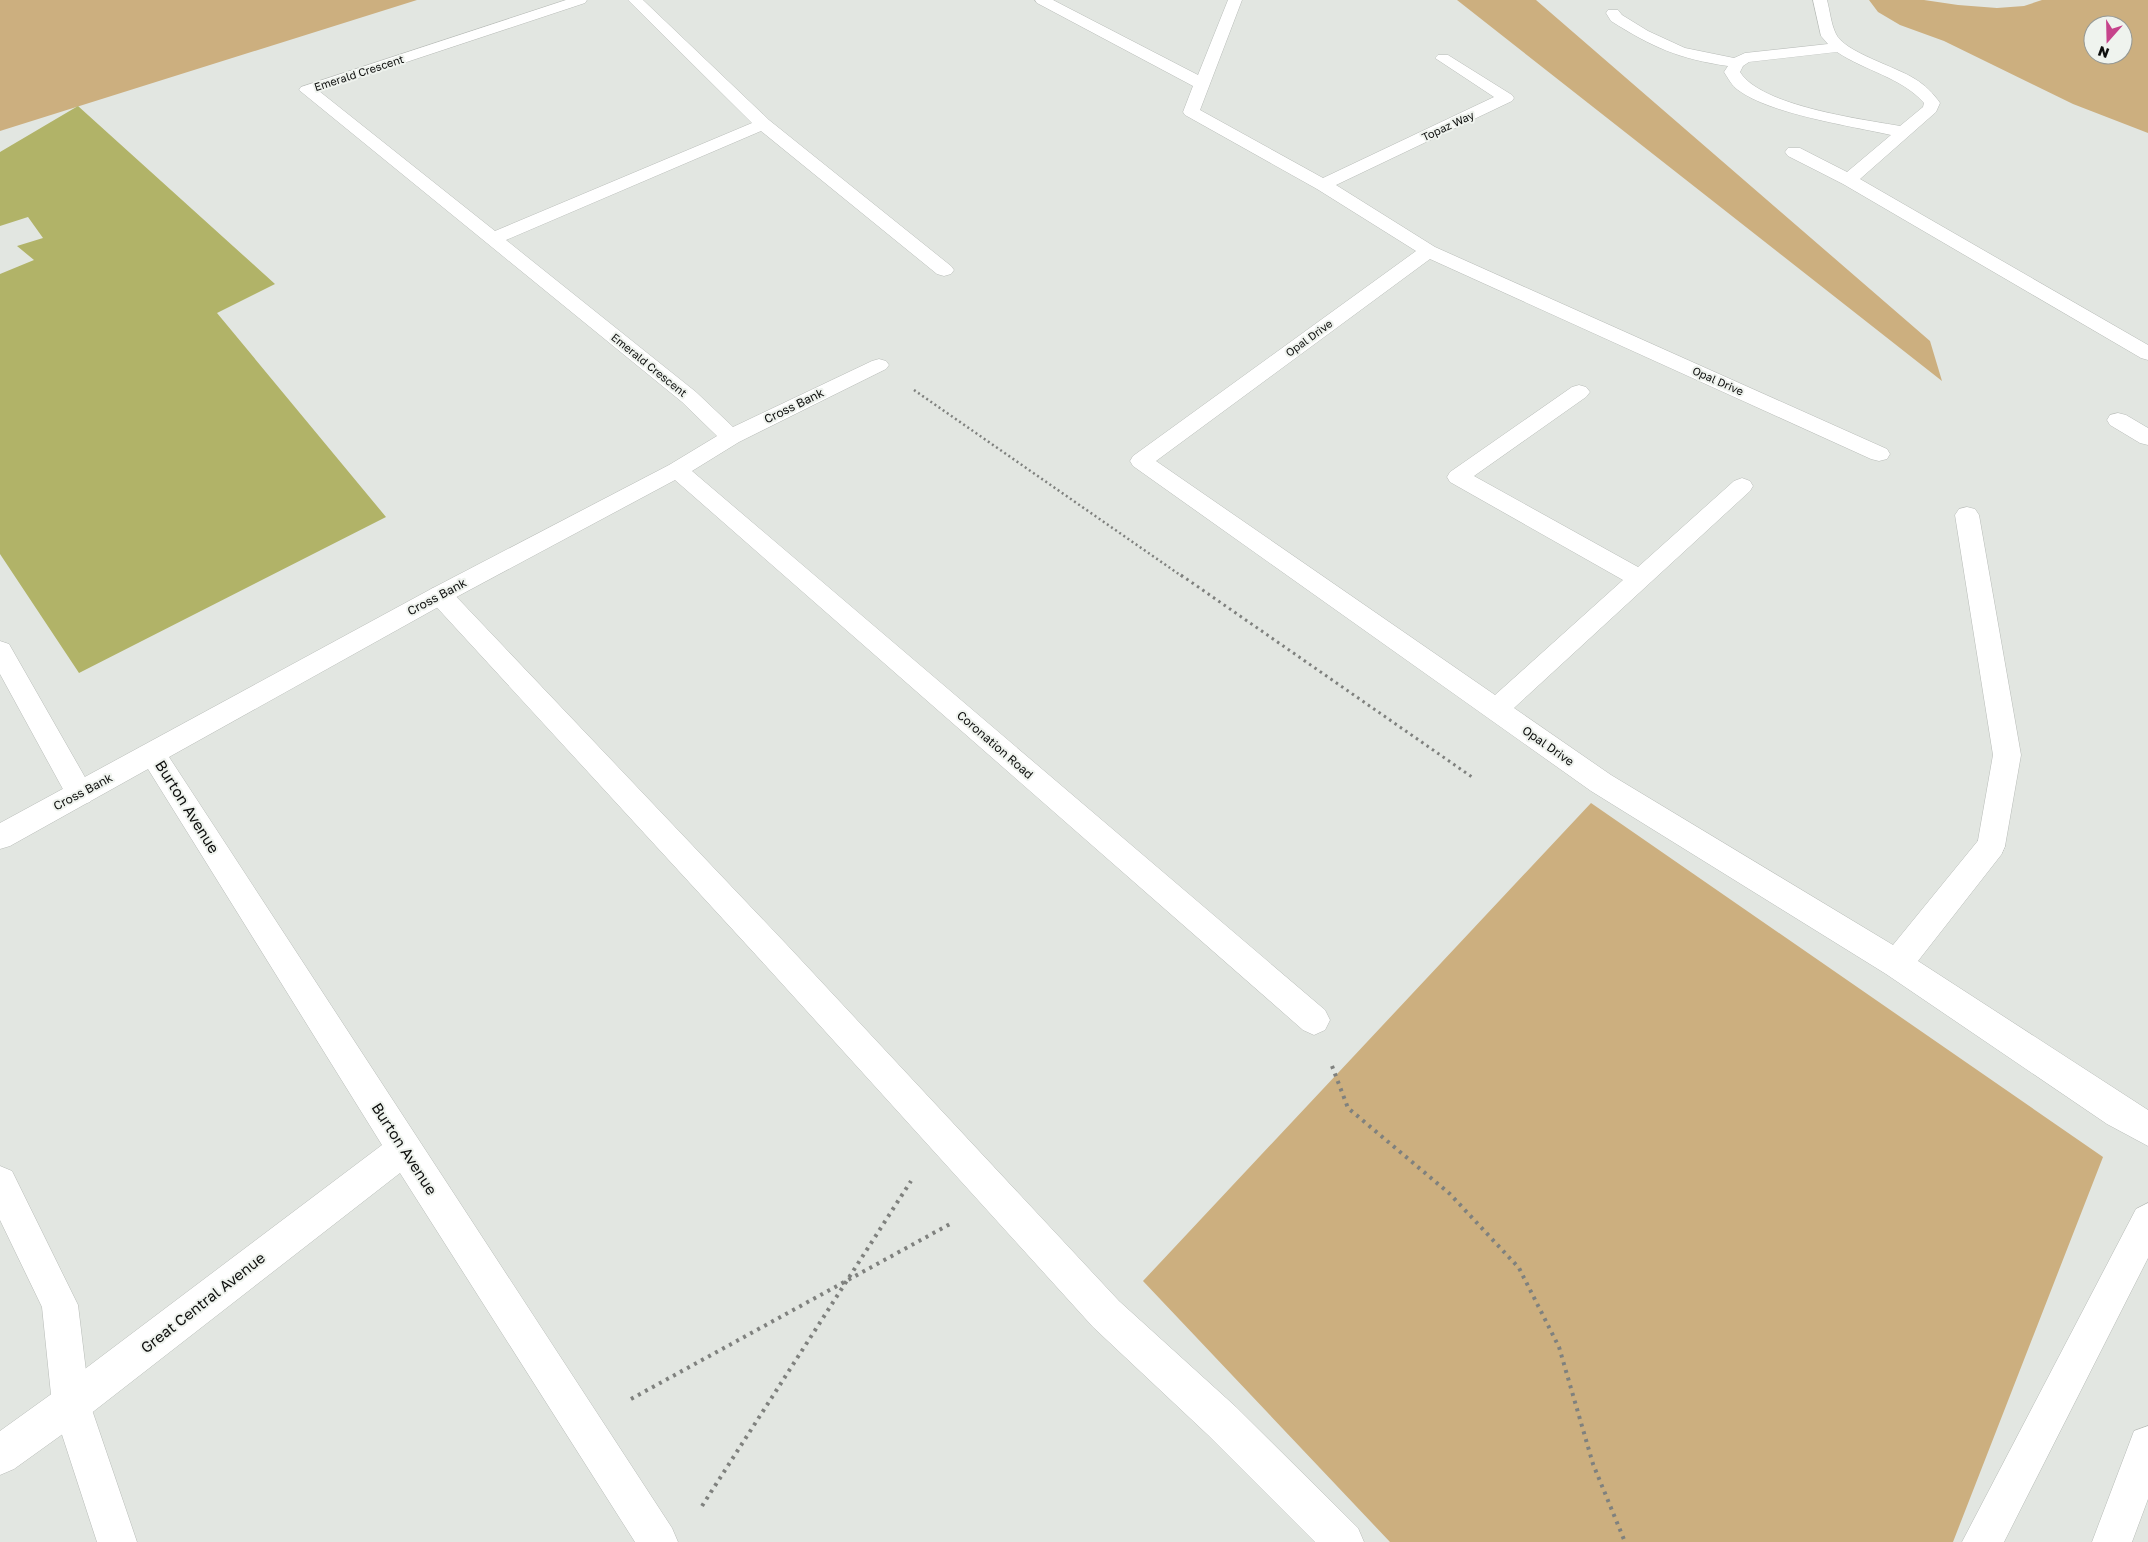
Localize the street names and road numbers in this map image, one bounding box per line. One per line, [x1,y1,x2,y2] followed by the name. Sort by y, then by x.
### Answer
[312,52,405,93] street label: Emerald Crescent
[1420,108,1476,143] street label: Topaz Way
[1283,316,1335,359] street label: Opal Drive
[609,330,690,399] street label: Emerald Crescent
[1691,363,1746,398] street label: Opal Drive
[761,385,826,426] street label: Cross Bank
[405,575,469,618] street label: Cross Bank
[954,707,1037,782] street label: Coronation Road
[1520,722,1577,769] street label: Opal Drive
[152,757,224,857] street label: Burton Avenue
[51,770,115,813] street label: Cross Bank
[368,1099,441,1198] street label: Burton Avenue
[137,1248,268,1356] street label: Great Central Avenue

